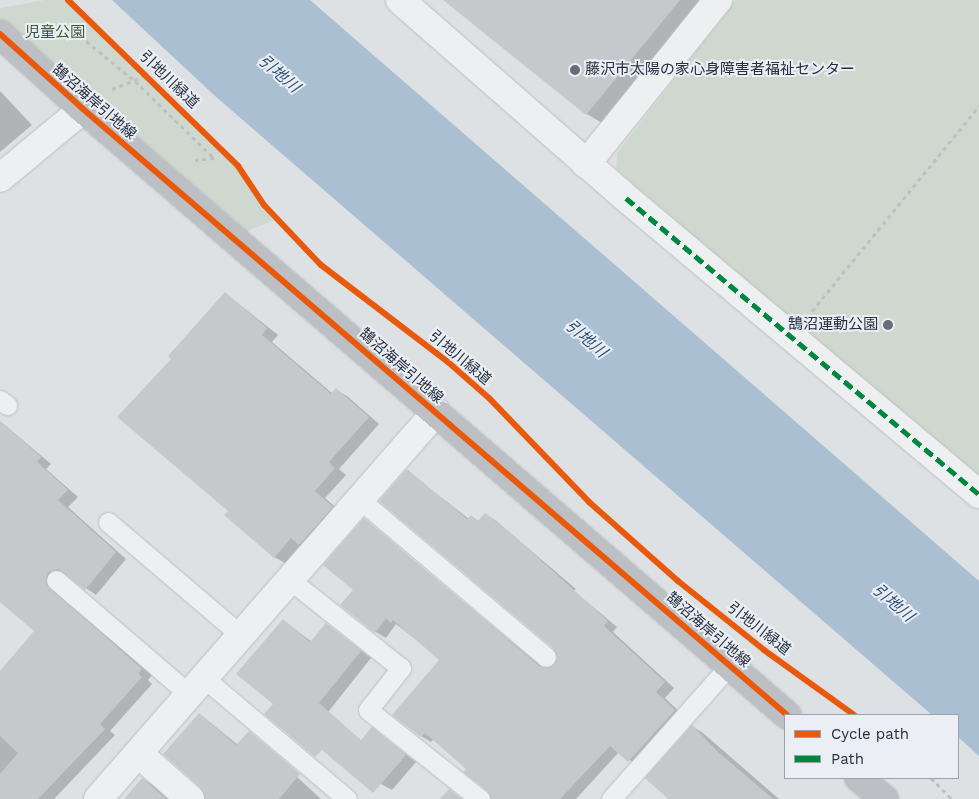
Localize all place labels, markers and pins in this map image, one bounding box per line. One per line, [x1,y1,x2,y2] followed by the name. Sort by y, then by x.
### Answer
[585,61,855,79] place label: 藤沢市太陽の家心身障害者福祉センター
[569,64,581,76] marker: 藤沢市太陽の家心身障害者福祉センター
[788,316,878,334] place label: 鵠沼運動公園
[882,319,894,331] marker: 鵠沼運動公園

